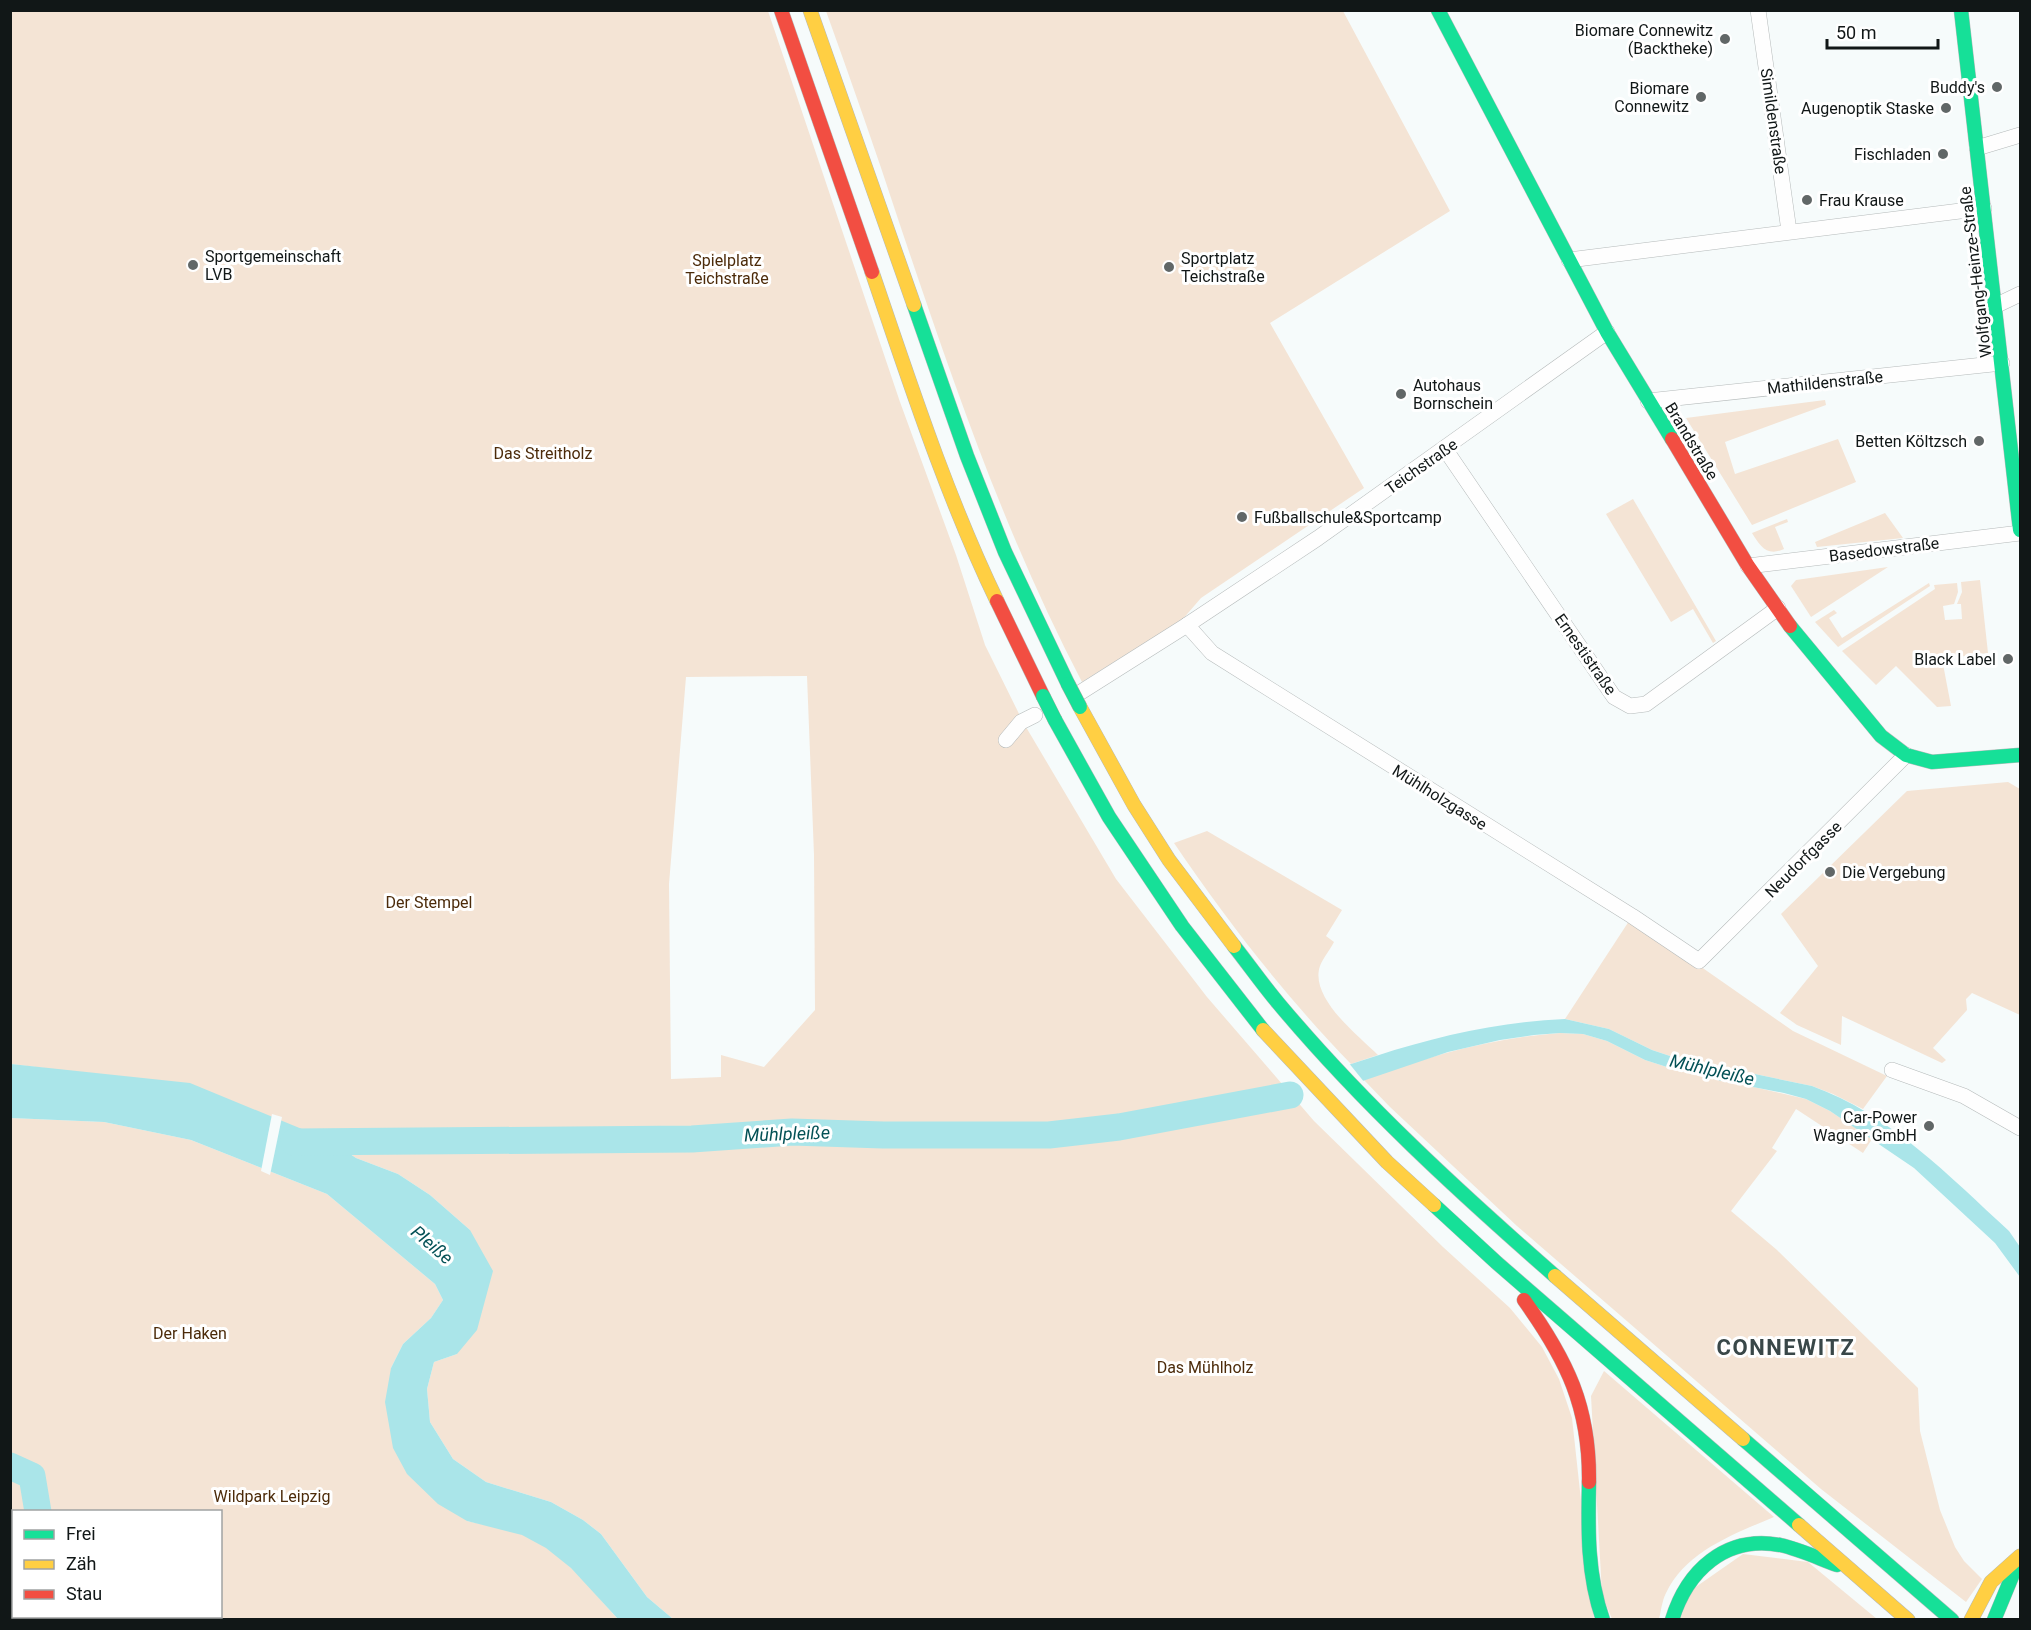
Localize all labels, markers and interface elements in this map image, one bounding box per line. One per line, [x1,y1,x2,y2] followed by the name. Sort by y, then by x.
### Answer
[1827,12,1938,50] scale bar
[1575,21,1713,58] place label: Biomare Connewitz (Backtheke)
[1836,22,1876,43] text: 50 m
[1718,32,1732,46] marker: Biomare Connewitz (Backtheke)
[1757,67,1790,175] street label: Simildenstraße
[1930,78,1985,97] place label: Buddy's
[1614,79,1689,116] place label: Biomare Connewitz
[1990,80,2004,94] marker: Buddy's
[1694,90,1708,104] marker: Biomare Connewitz
[1801,99,1934,118] place label: Augenoptik Staske
[1939,101,1953,115] marker: Augenoptik Staske
[1854,145,1931,164] place label: Fischladen
[1936,147,1950,161] marker: Fischladen
[1956,185,1995,359] street label: Wolfgang-Heinze-Straße
[1819,191,1904,210] place label: Frau Krause
[1800,193,1814,207] marker: Frau Krause
[205,247,341,284] place label: Sportgemeinschaft LVB
[1181,249,1265,286] place label: Sportplatz Teichstraße
[685,251,769,288] park label: Spielplatz Teichstraße
[186,258,200,272] marker: Sportgemeinschaft LVB
[1162,260,1176,274] marker: Sportplatz Teichstraße
[1766,367,1884,398] street label: Mathildenstraße
[1413,376,1493,413] place label: Autohaus Bornschein
[1394,387,1408,401] marker: Autohaus Bornschein
[1661,399,1722,483] street label: Brandstraße
[1855,432,1967,451] place label: Betten Költzsch
[1972,434,1986,448] marker: Betten Költzsch
[1382,435,1461,498] street label: Teichstraße
[494,444,592,463] park label: Das Streitholz
[1254,508,1442,527] place label: Fußballschule&Sportcamp
[1235,510,1249,524] marker: Fußballschule&Sportcamp
[1828,533,1940,566] street label: Basedowstraße
[1551,610,1620,698] street label: Ernestistraße
[1914,650,1996,669] place label: Black Label
[2001,652,2015,666] marker: Black Label
[1389,761,1490,834] street label: Mühlholzgasse
[1761,817,1846,902] street label: Neudorfgasse
[1842,863,1946,882] place label: Die Vergebung
[1823,865,1837,879] marker: Die Vergebung
[386,893,472,912] park label: Der Stempel
[1668,1050,1756,1089] water label: Mühlpleiße
[1813,1108,1918,1145] place label: Car-Power Wagner GmbH
[1922,1119,1936,1133] marker: Car-Power Wagner GmbH
[744,1122,830,1145] water label: Mühlpleiße
[407,1221,457,1268] water label: Pleiße
[153,1324,227,1343] park label: Der Haken
[1717,1335,1855,1360] district label: CONNEWITZ
[1157,1358,1253,1377] park label: Das Mühlholz
[214,1487,330,1506] park label: Wildpark Leipzig
[12,1510,222,1618] legend
[66,1523,96,1544] text: Frei
[66,1553,97,1574] text: Zäh
[66,1583,102,1604] text: Stau

